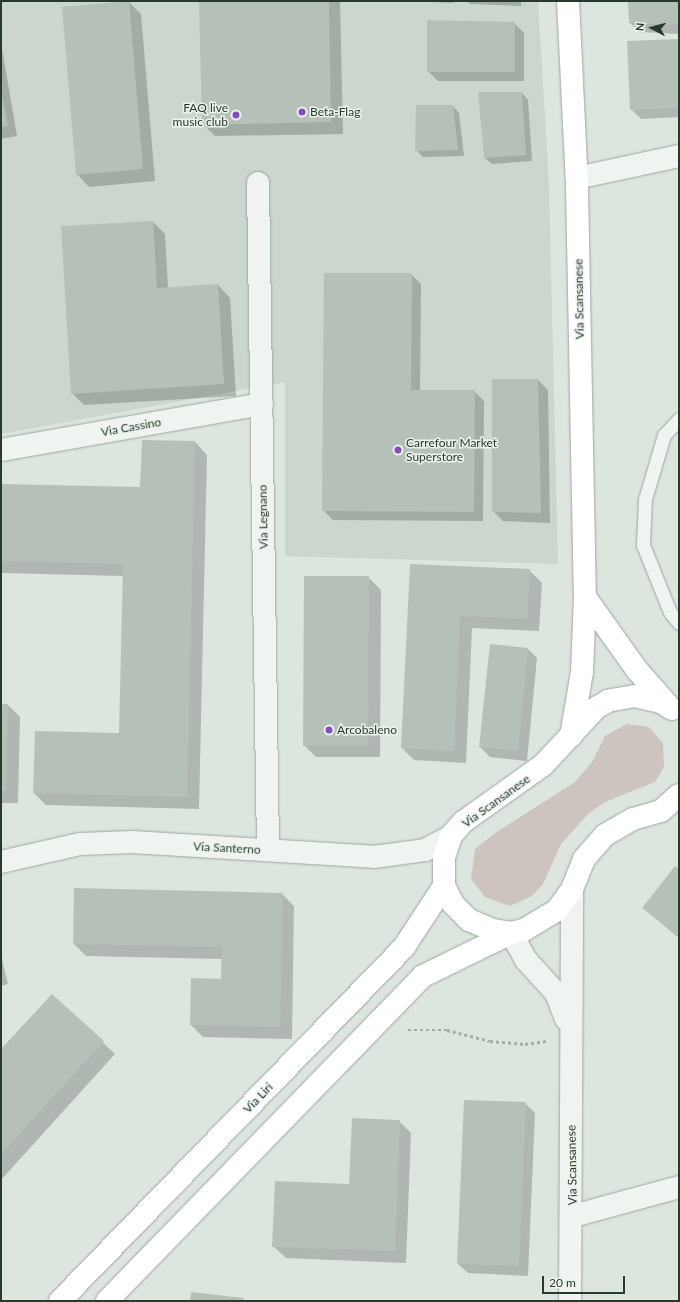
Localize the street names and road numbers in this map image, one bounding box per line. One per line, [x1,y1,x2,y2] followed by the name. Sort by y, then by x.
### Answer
[571,259,587,339] street label: Via Scansanese
[100,415,162,439] street label: Via Cassino
[255,485,271,549] street label: Via Legnano
[459,771,533,831] street label: Via Scansanese
[193,839,261,857] street label: Via Santerno
[240,1080,276,1116] street label: Via Liri
[564,1125,580,1205] street label: Via Scansanese

